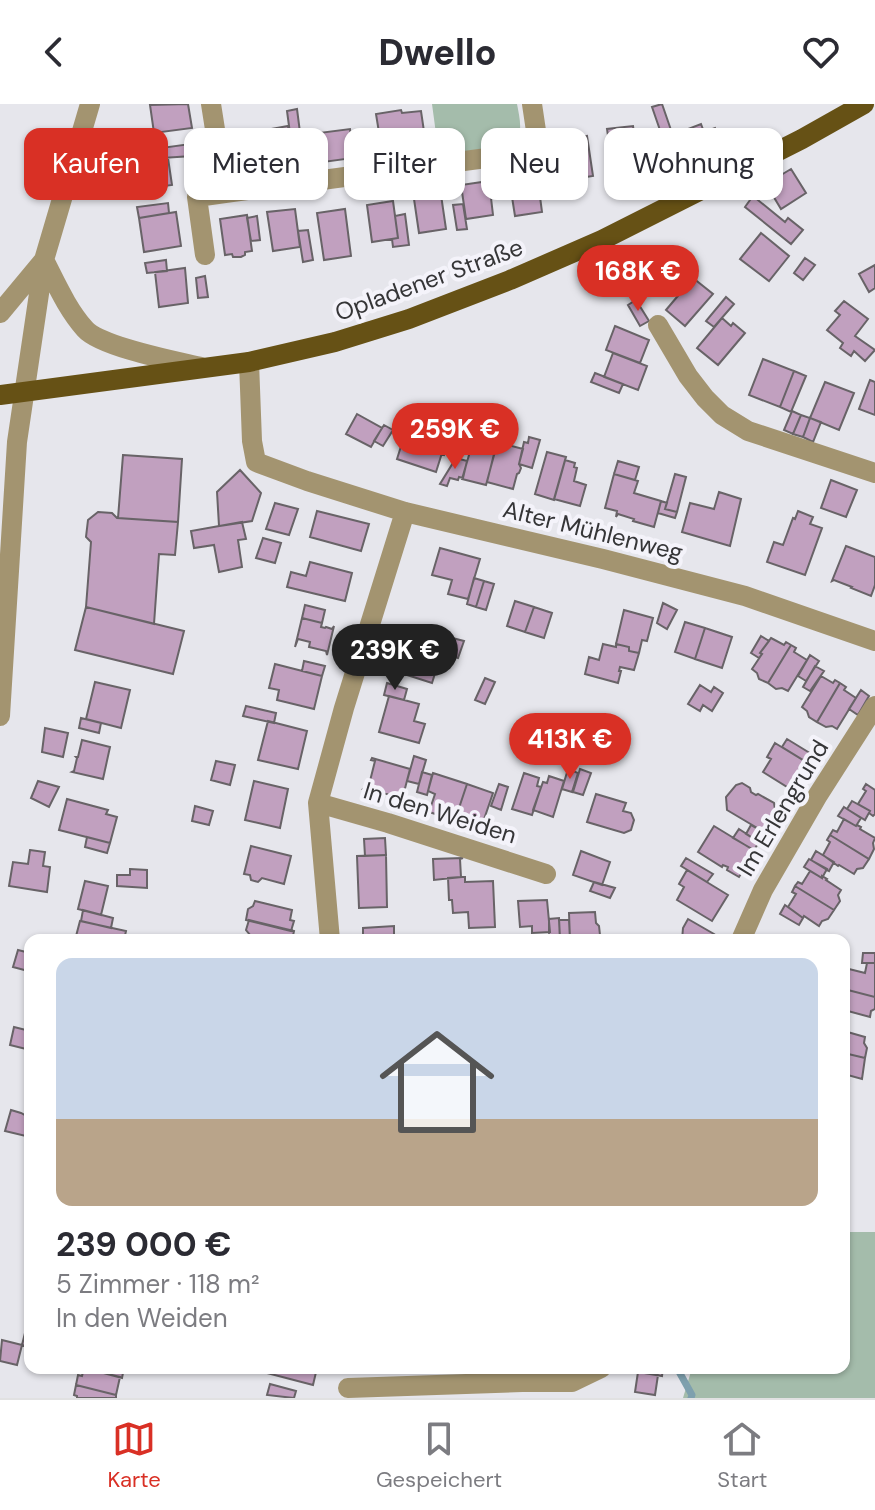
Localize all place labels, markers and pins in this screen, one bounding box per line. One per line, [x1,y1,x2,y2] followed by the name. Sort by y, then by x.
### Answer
[573,245,703,313] pin: 168K €
[390,403,520,471] pin: 259K €
[330,624,460,692] pin: 239K €
[505,713,635,781] pin: 413K €

